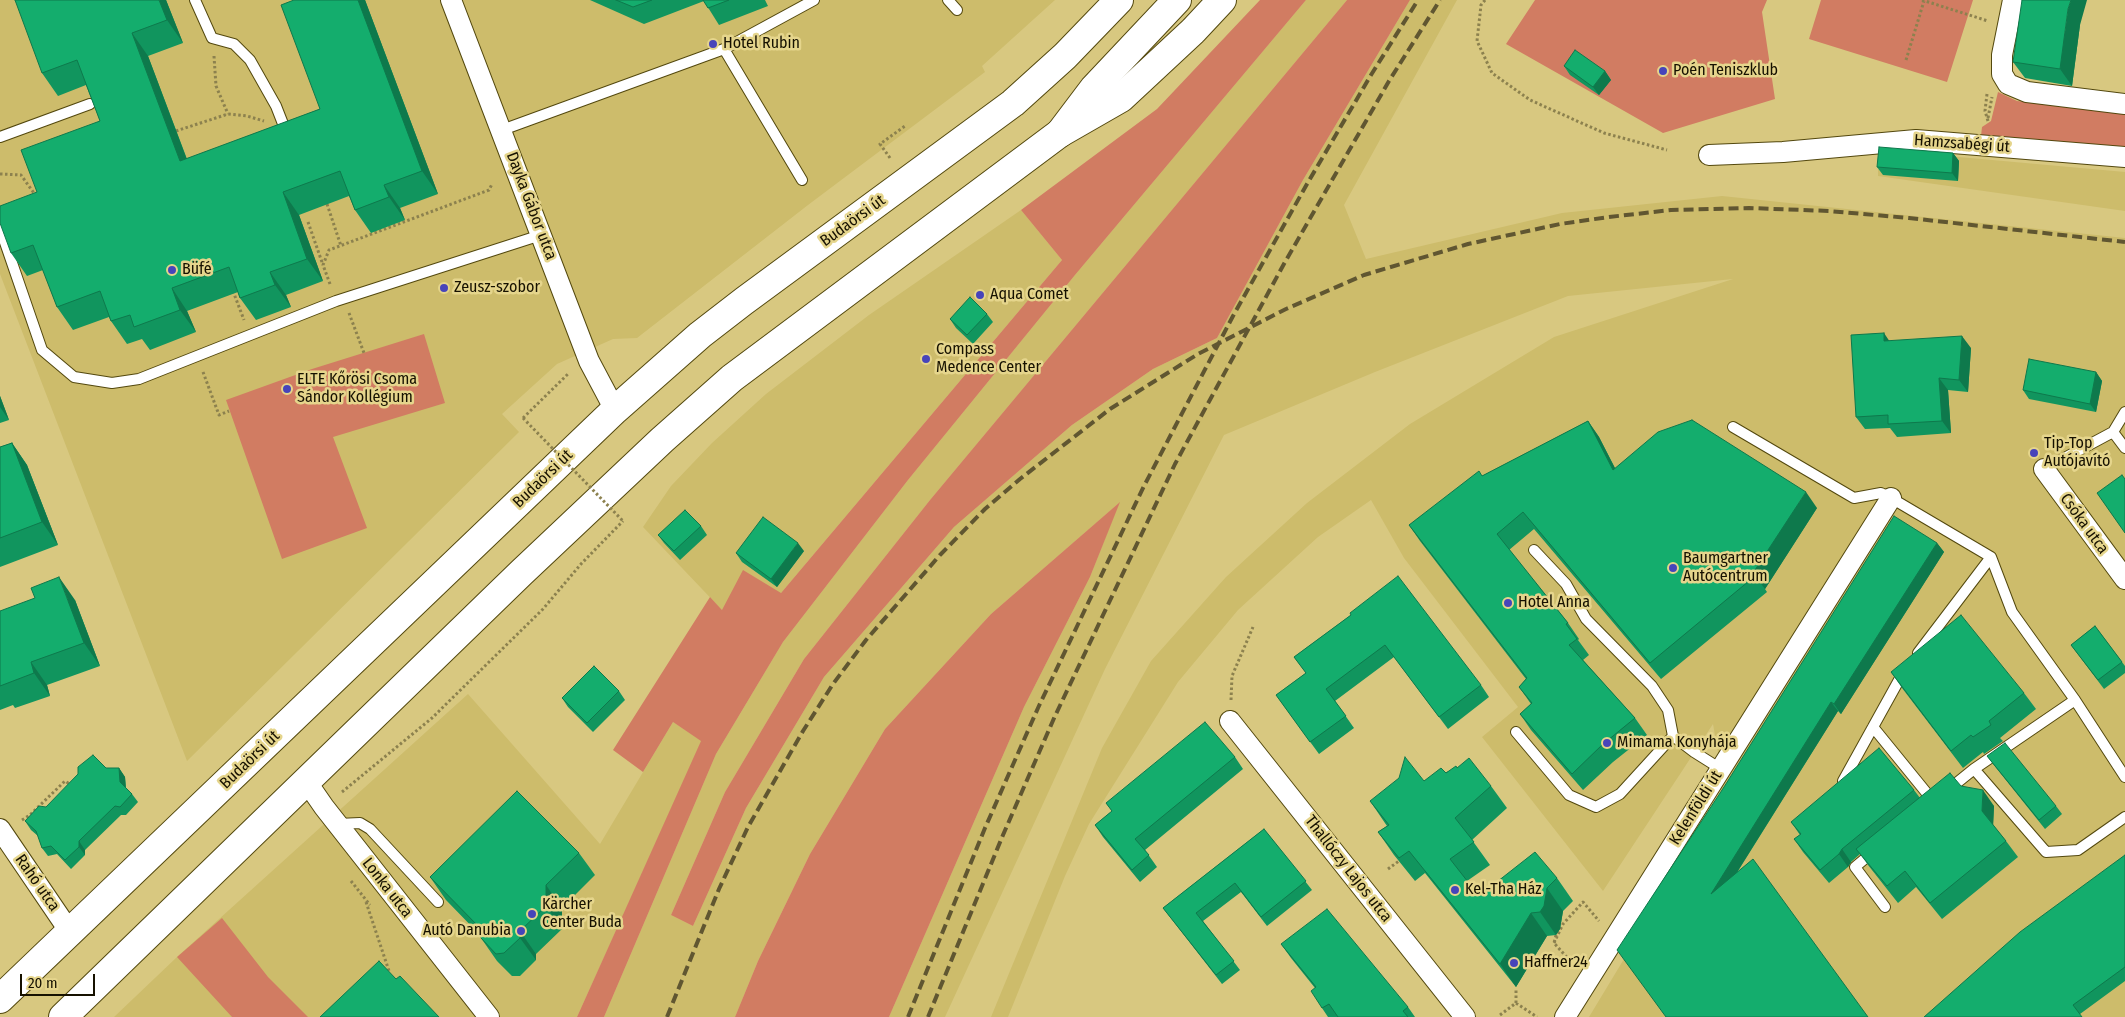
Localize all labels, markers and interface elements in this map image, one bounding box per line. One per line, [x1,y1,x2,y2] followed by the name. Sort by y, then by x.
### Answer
[723,34,800,54] place label: Hotel Rubin
[707,38,719,50] marker: Hotel Rubin
[1673,61,1778,81] place label: Poén Teniszklub
[1657,65,1669,77] marker: Poén Teniszklub
[1913,131,2011,157] street label: Hamzsabégi út
[502,149,560,263] street label: Dayka Gábor utca
[817,191,889,251] street label: Budaörsi út
[182,260,212,280] place label: Büfé
[166,264,178,276] marker: Büfé
[454,278,540,298] place label: Zeusz-szobor
[438,282,450,294] marker: Zeusz-szobor
[990,285,1069,305] place label: Aqua Comet
[974,289,986,301] marker: Aqua Comet
[936,340,1041,378] place label: Compass Medence Center
[920,353,932,365] marker: Compass Medence Center
[297,370,417,408] place label: ELTE Kőrösi Csoma Sándor Kollégium
[281,383,293,395] marker: ELTE Kőrösi Csoma Sándor Kollégium
[2044,434,2110,472] place label: Tip-Top Autójavító
[509,446,577,512] street label: Budaörsi út
[2028,447,2040,459] marker: Tip-Top Autójavító
[2056,490,2112,558] street label: Csóka utca
[1683,549,1768,587] place label: Baumgartner Autócentrum
[1667,562,1679,574] marker: Baumgartner Autócentrum
[1518,593,1590,613] place label: Hotel Anna
[1502,597,1514,609] marker: Hotel Anna
[216,727,284,793] street label: Budaörsi út
[1617,733,1737,753] place label: Mimama Konyhája
[1601,737,1613,749] marker: Mimama Konyhája
[1666,767,1726,849] street label: Kelenföldi út
[1300,812,1396,926] street label: Thallóczy Lajos utca
[11,851,63,915] street label: Rahó utca
[358,854,416,922] street label: Lonka utca
[1465,880,1542,900] place label: Kel-Tha Ház
[1449,884,1461,896] marker: Kel-Tha Ház
[542,895,622,933] place label: Kärcher Center Buda
[526,908,538,920] marker: Kärcher Center Buda
[423,921,511,941] place label: Autó Danubia
[515,925,527,937] marker: Autó Danubia
[1524,953,1588,973] place label: Haffner24
[1508,957,1520,969] marker: Haffner24
[22,964,98,996] scale bar
[28,974,58,992] text: 20 m

